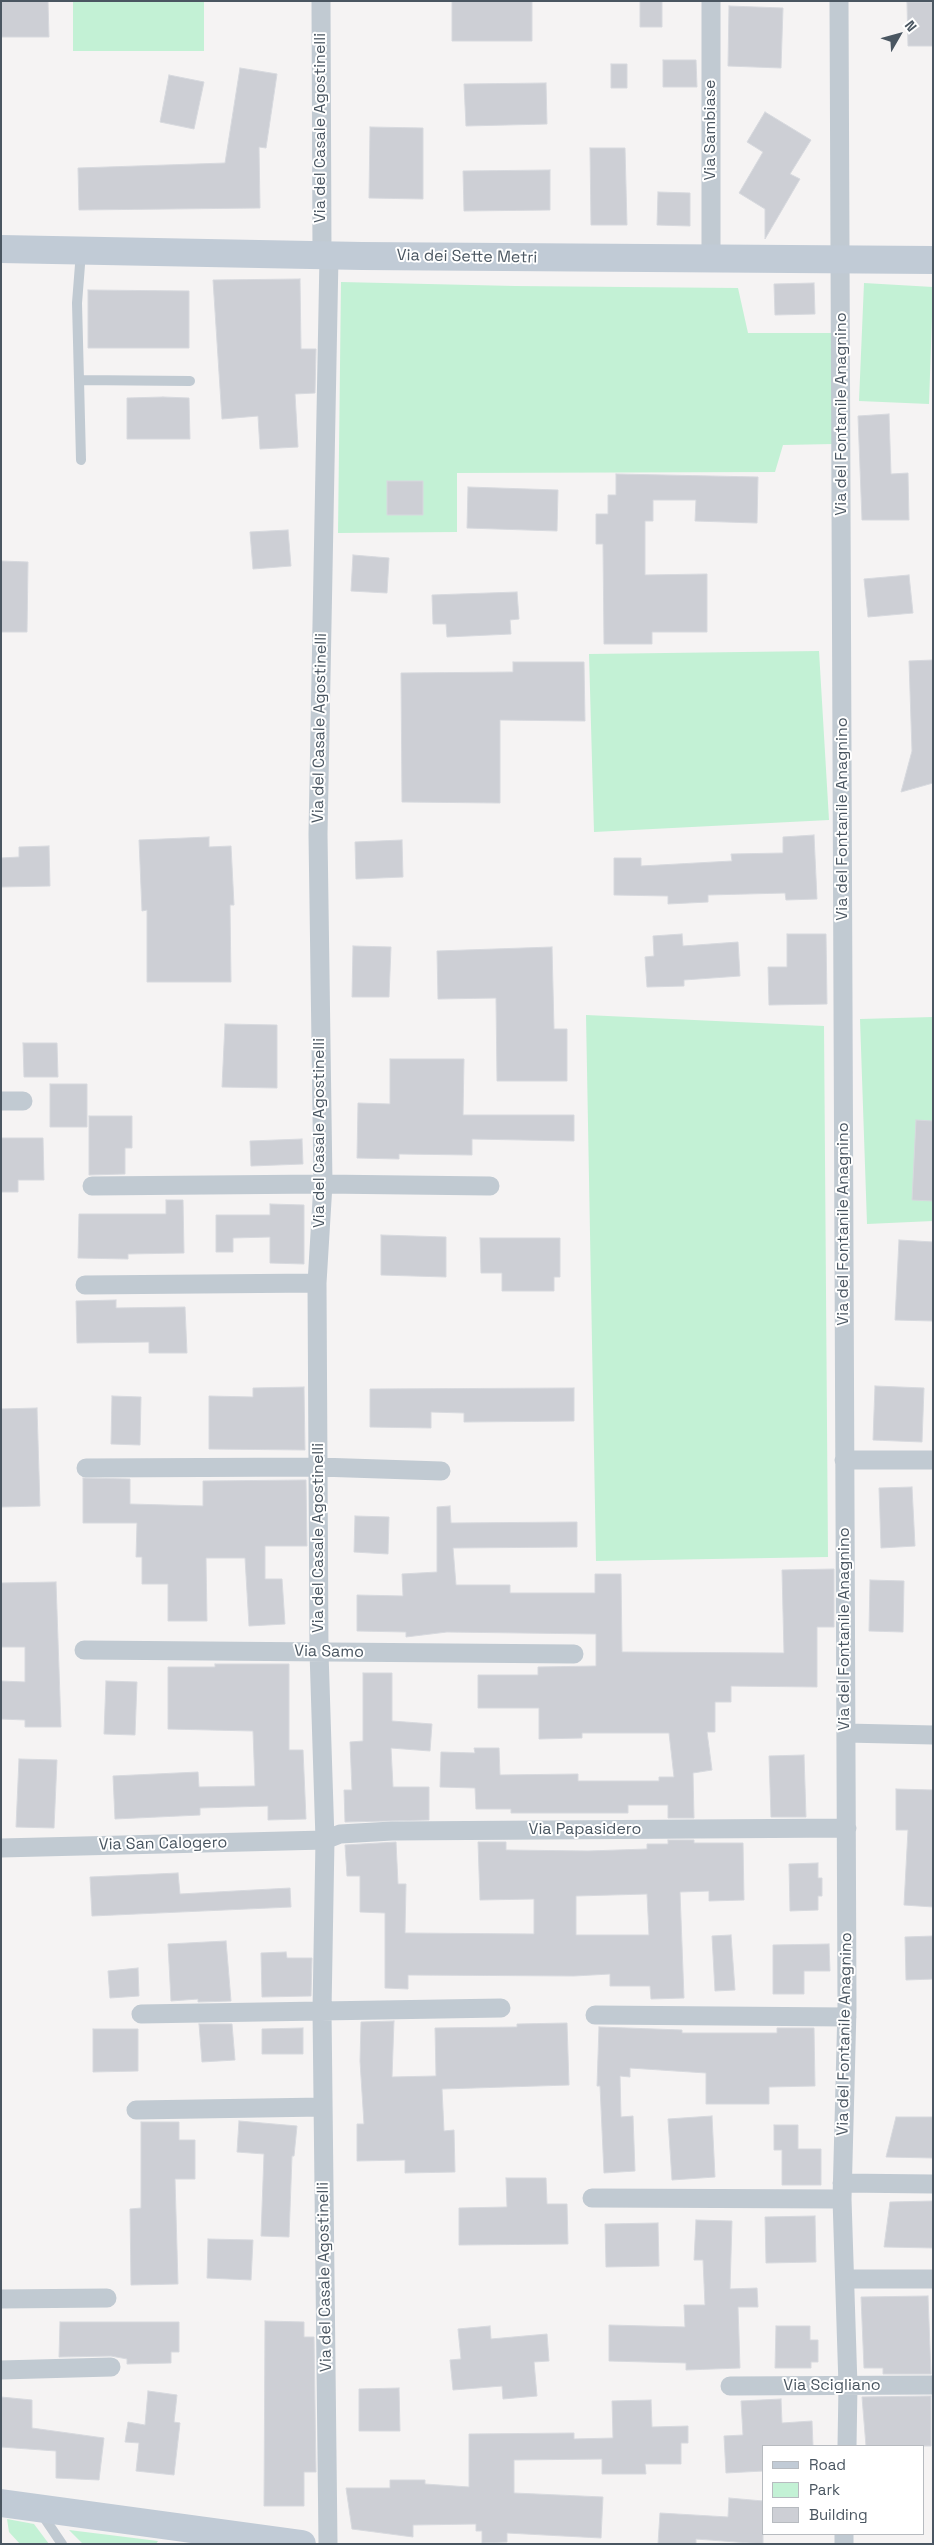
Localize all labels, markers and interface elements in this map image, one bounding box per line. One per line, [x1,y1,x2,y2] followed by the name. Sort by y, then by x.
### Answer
[874,10,924,60] north arrow
[901,17,921,35] text: N
[311,33,331,223] street label: Via del Casale Agostinelli
[701,79,721,181] street label: Via Sambiase
[397,246,537,268] street label: Via dei Sette Metri
[832,312,852,516] street label: Via del Fontanile Anagnino
[309,633,331,823] street label: Via del Casale Agostinelli
[833,717,853,921] street label: Via del Fontanile Anagnino
[310,1038,330,1228] street label: Via del Casale Agostinelli
[834,1122,854,1326] street label: Via del Fontanile Anagnino
[309,1443,329,1633] street label: Via del Casale Agostinelli
[835,1527,855,1731] street label: Via del Fontanile Anagnino
[294,1642,364,1662] street label: Via Samo
[529,1820,641,1840] street label: Via Papasidero
[98,1833,228,1855] street label: Via San Calogero
[834,1932,856,2136] street label: Via del Fontanile Anagnino
[314,2182,336,2372] street label: Via del Casale Agostinelli
[783,2376,881,2396] street label: Via Scigliano
[762,2445,924,2535] legend
[809,2455,846,2474] text: Road
[809,2480,840,2499] text: Park
[809,2505,868,2524] text: Building

